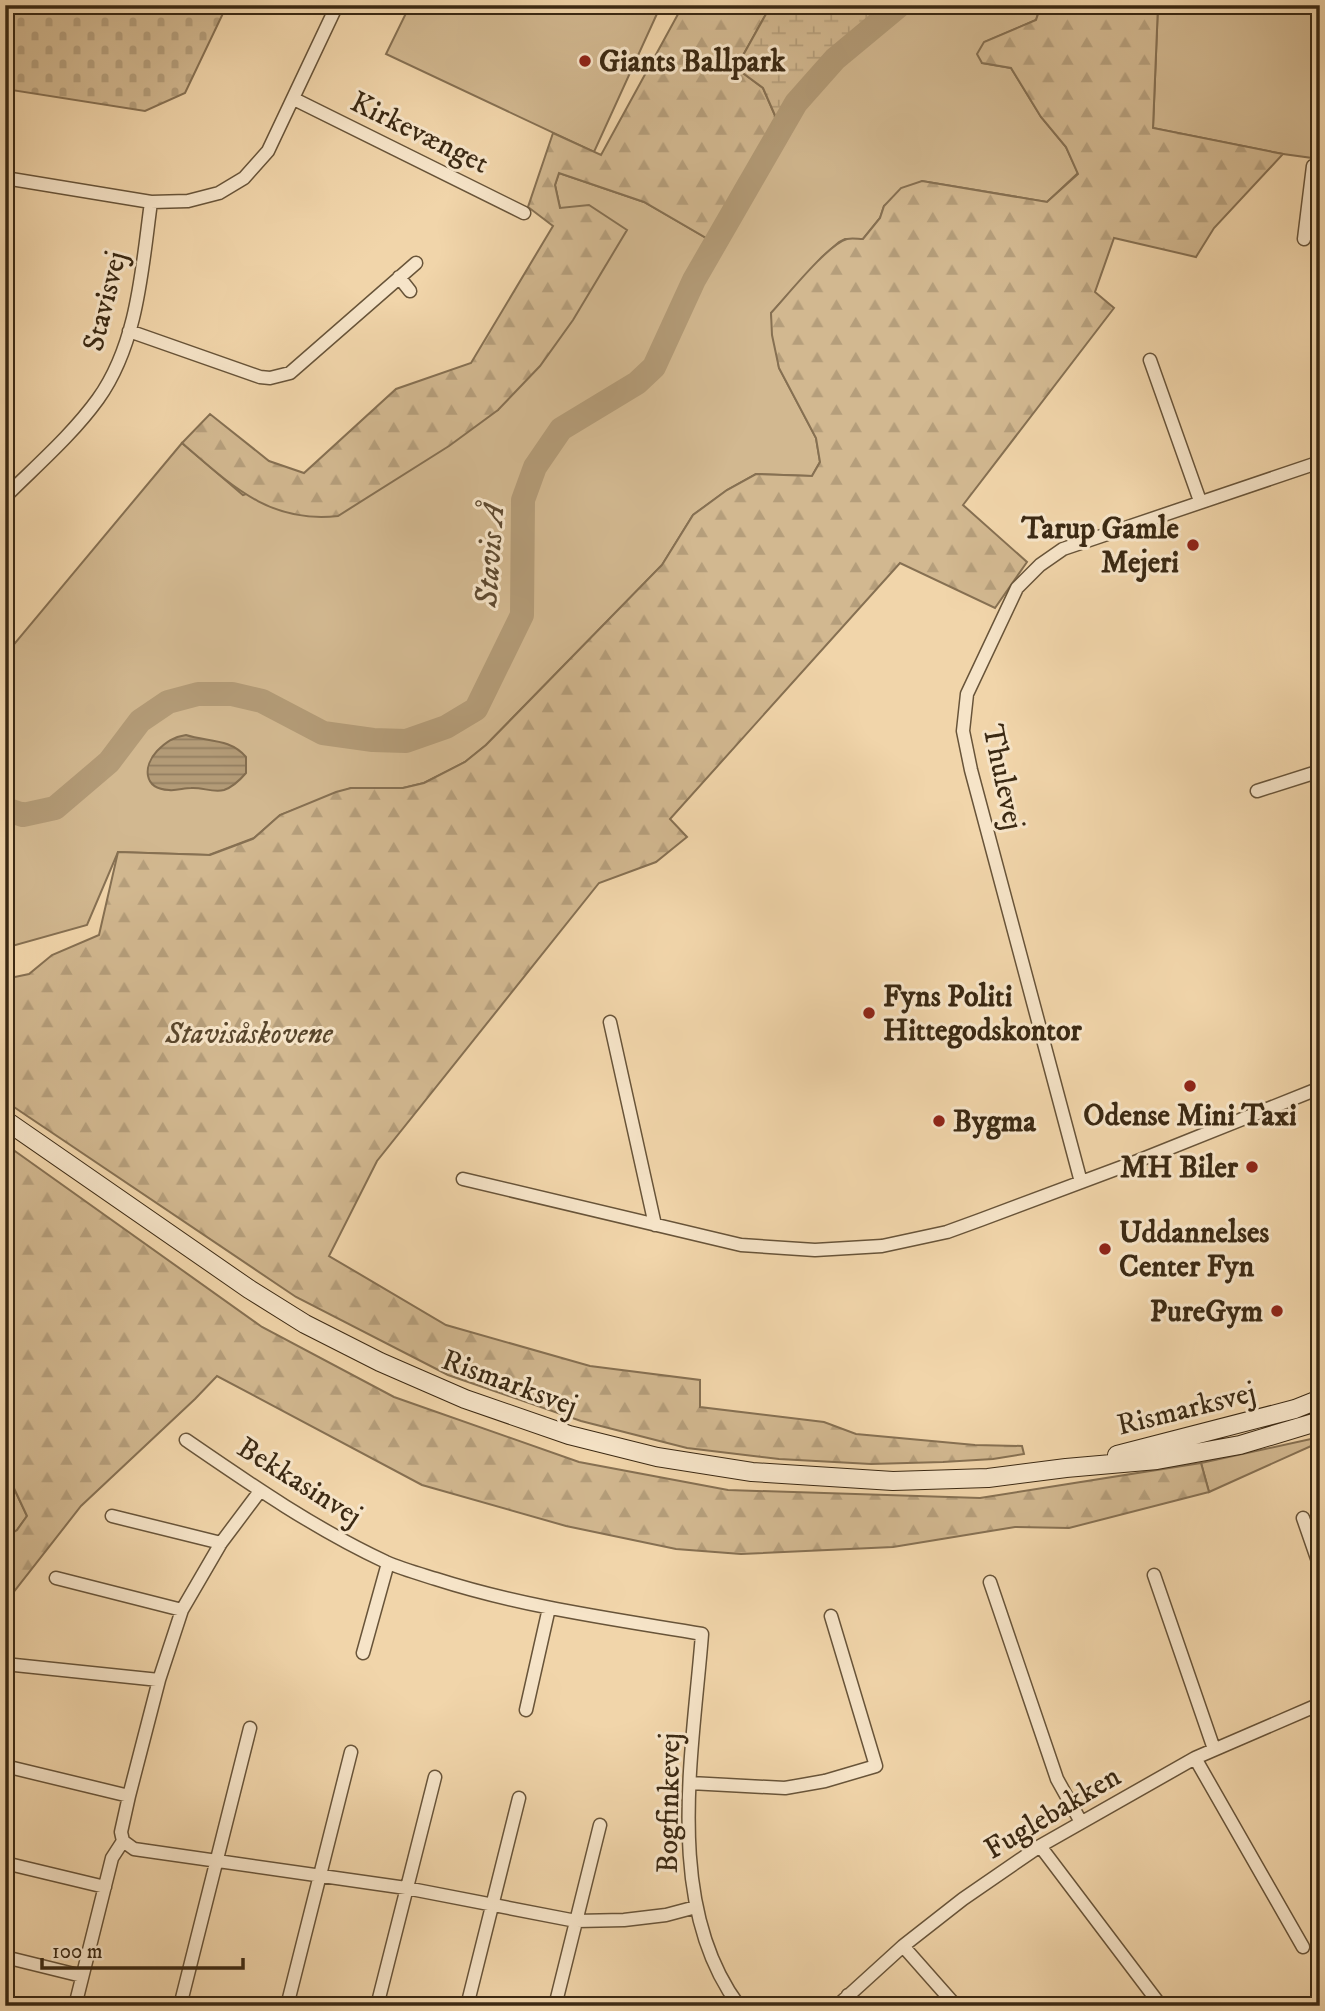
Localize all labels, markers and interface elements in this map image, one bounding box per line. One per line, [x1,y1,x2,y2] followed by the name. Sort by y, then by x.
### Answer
[599,44,787,81] place label: Giants Ballpark
[577,53,593,69] marker: Giants Ballpark
[344,84,495,183] street label: Kirkevænget
[75,248,136,355] street label: Stavisvej
[466,499,515,609] water label: Stavis Å
[1020,511,1180,582] place label: Tarup Gamle Mejeri
[1185,537,1201,553] marker: Tarup Gamle Mejeri
[973,721,1032,833] street label: Thulevej
[883,979,1082,1050] place label: Fyns Politi Hittegodskontor
[861,1005,877,1021] marker: Fyns Politi Hittegodskontor
[164,1016,334,1053] park label: Stavisåskovene
[1182,1078,1198,1094] marker: Odense Mini Taxi
[1083,1098,1297,1135] place label: Odense Mini Taxi
[953,1104,1037,1141] place label: Bygma
[931,1113,947,1129] marker: Bygma
[1120,1150,1239,1187] place label: MH Biler
[1244,1159,1260,1175] marker: MH Biler
[1119,1215,1269,1286] place label: Uddannelses Center Fyn
[1097,1241,1113,1257] marker: Uddannelses Center Fyn
[1150,1294,1263,1331] place label: PureGym
[1269,1303,1285,1319] marker: PureGym
[437,1342,582,1425] street label: Rismarksvej
[1113,1374,1260,1445] street label: Rismarksvej
[230,1430,368,1535] street label: Bekkasinvej
[650,1732,689,1874] street label: Bogfinkevej
[978,1758,1128,1868] street label: Fuglebakken
[42,1927,243,1971] scale bar
[52,1939,103,1965] text: 100 m

